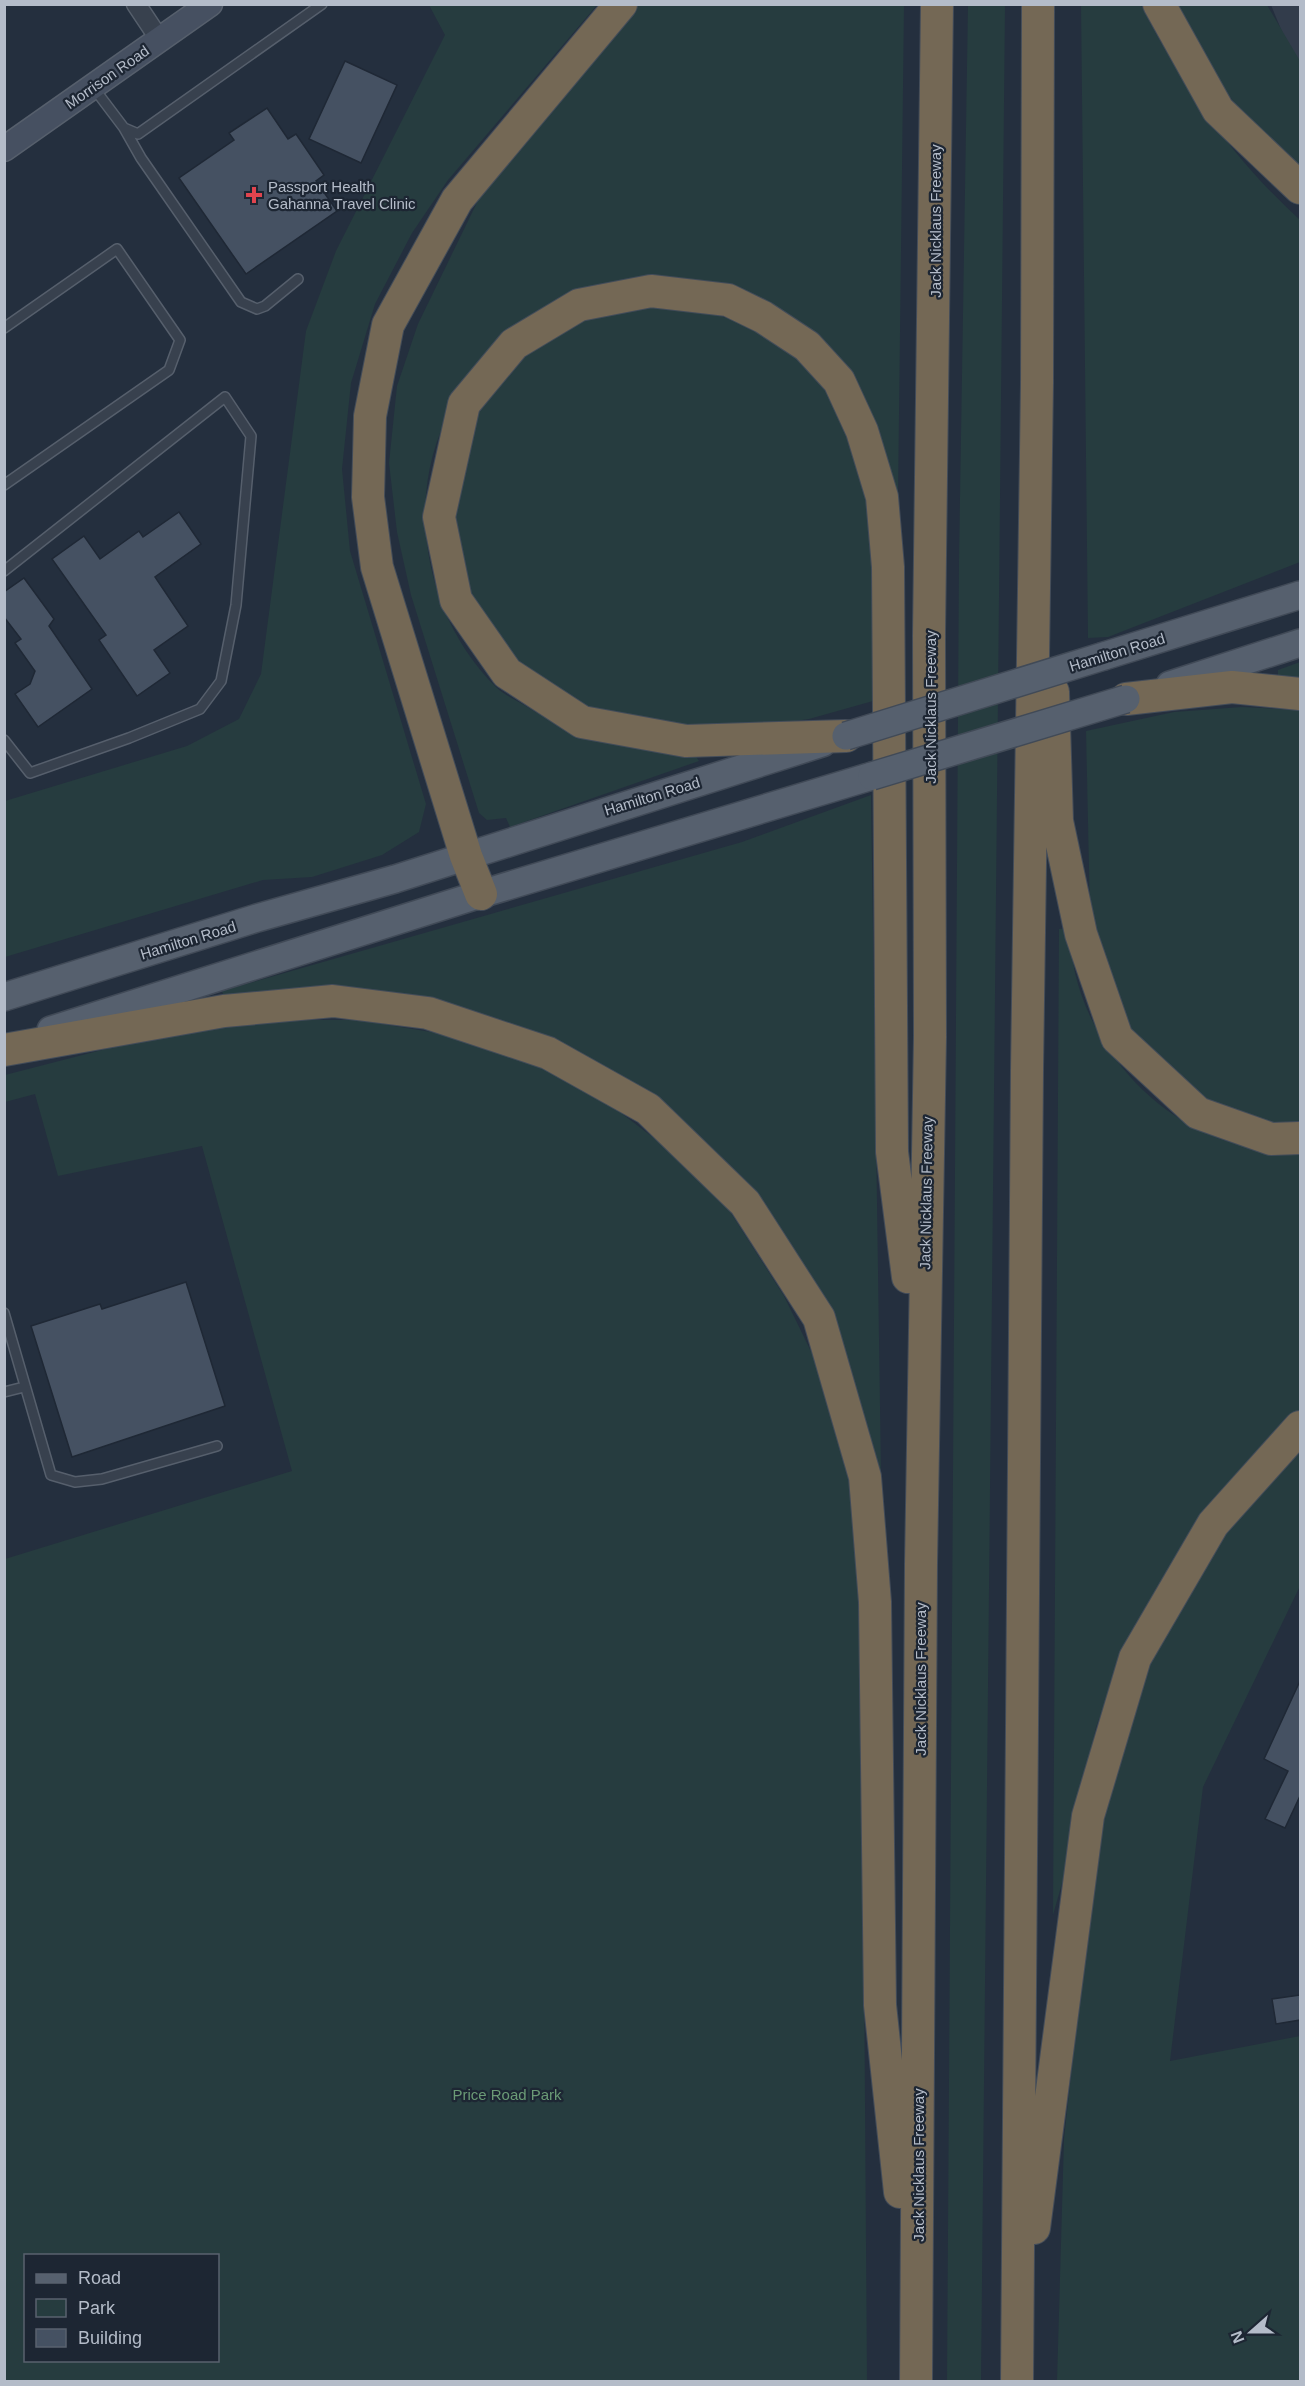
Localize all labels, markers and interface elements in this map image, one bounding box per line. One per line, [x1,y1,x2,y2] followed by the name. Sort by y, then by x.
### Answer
[62,42,152,112] street label: Morrison Road
[927,144,944,298] street label: Jack Nicklaus Freeway
[268,178,416,212] place label: Passport Health Gahanna Travel Clinic
[245,186,263,204] marker: Passport Health Gahanna Travel Clinic
[1067,629,1167,675] street label: Hamilton Road
[922,630,939,784] street label: Jack Nicklaus Freeway
[602,773,702,819] street label: Hamilton Road
[138,917,238,963] street label: Hamilton Road
[916,1116,936,1270] street label: Jack Nicklaus Freeway
[912,1602,929,1756] street label: Jack Nicklaus Freeway
[452,2086,562,2103] park label: Price Road Park
[910,2088,927,2242] street label: Jack Nicklaus Freeway
[24,2254,219,2362] legend
[78,2268,121,2288] text: Road
[78,2298,116,2318] text: Park
[1221,2302,1281,2362] north arrow
[78,2328,142,2348] text: Building
[1227,2329,1247,2346] text: N

